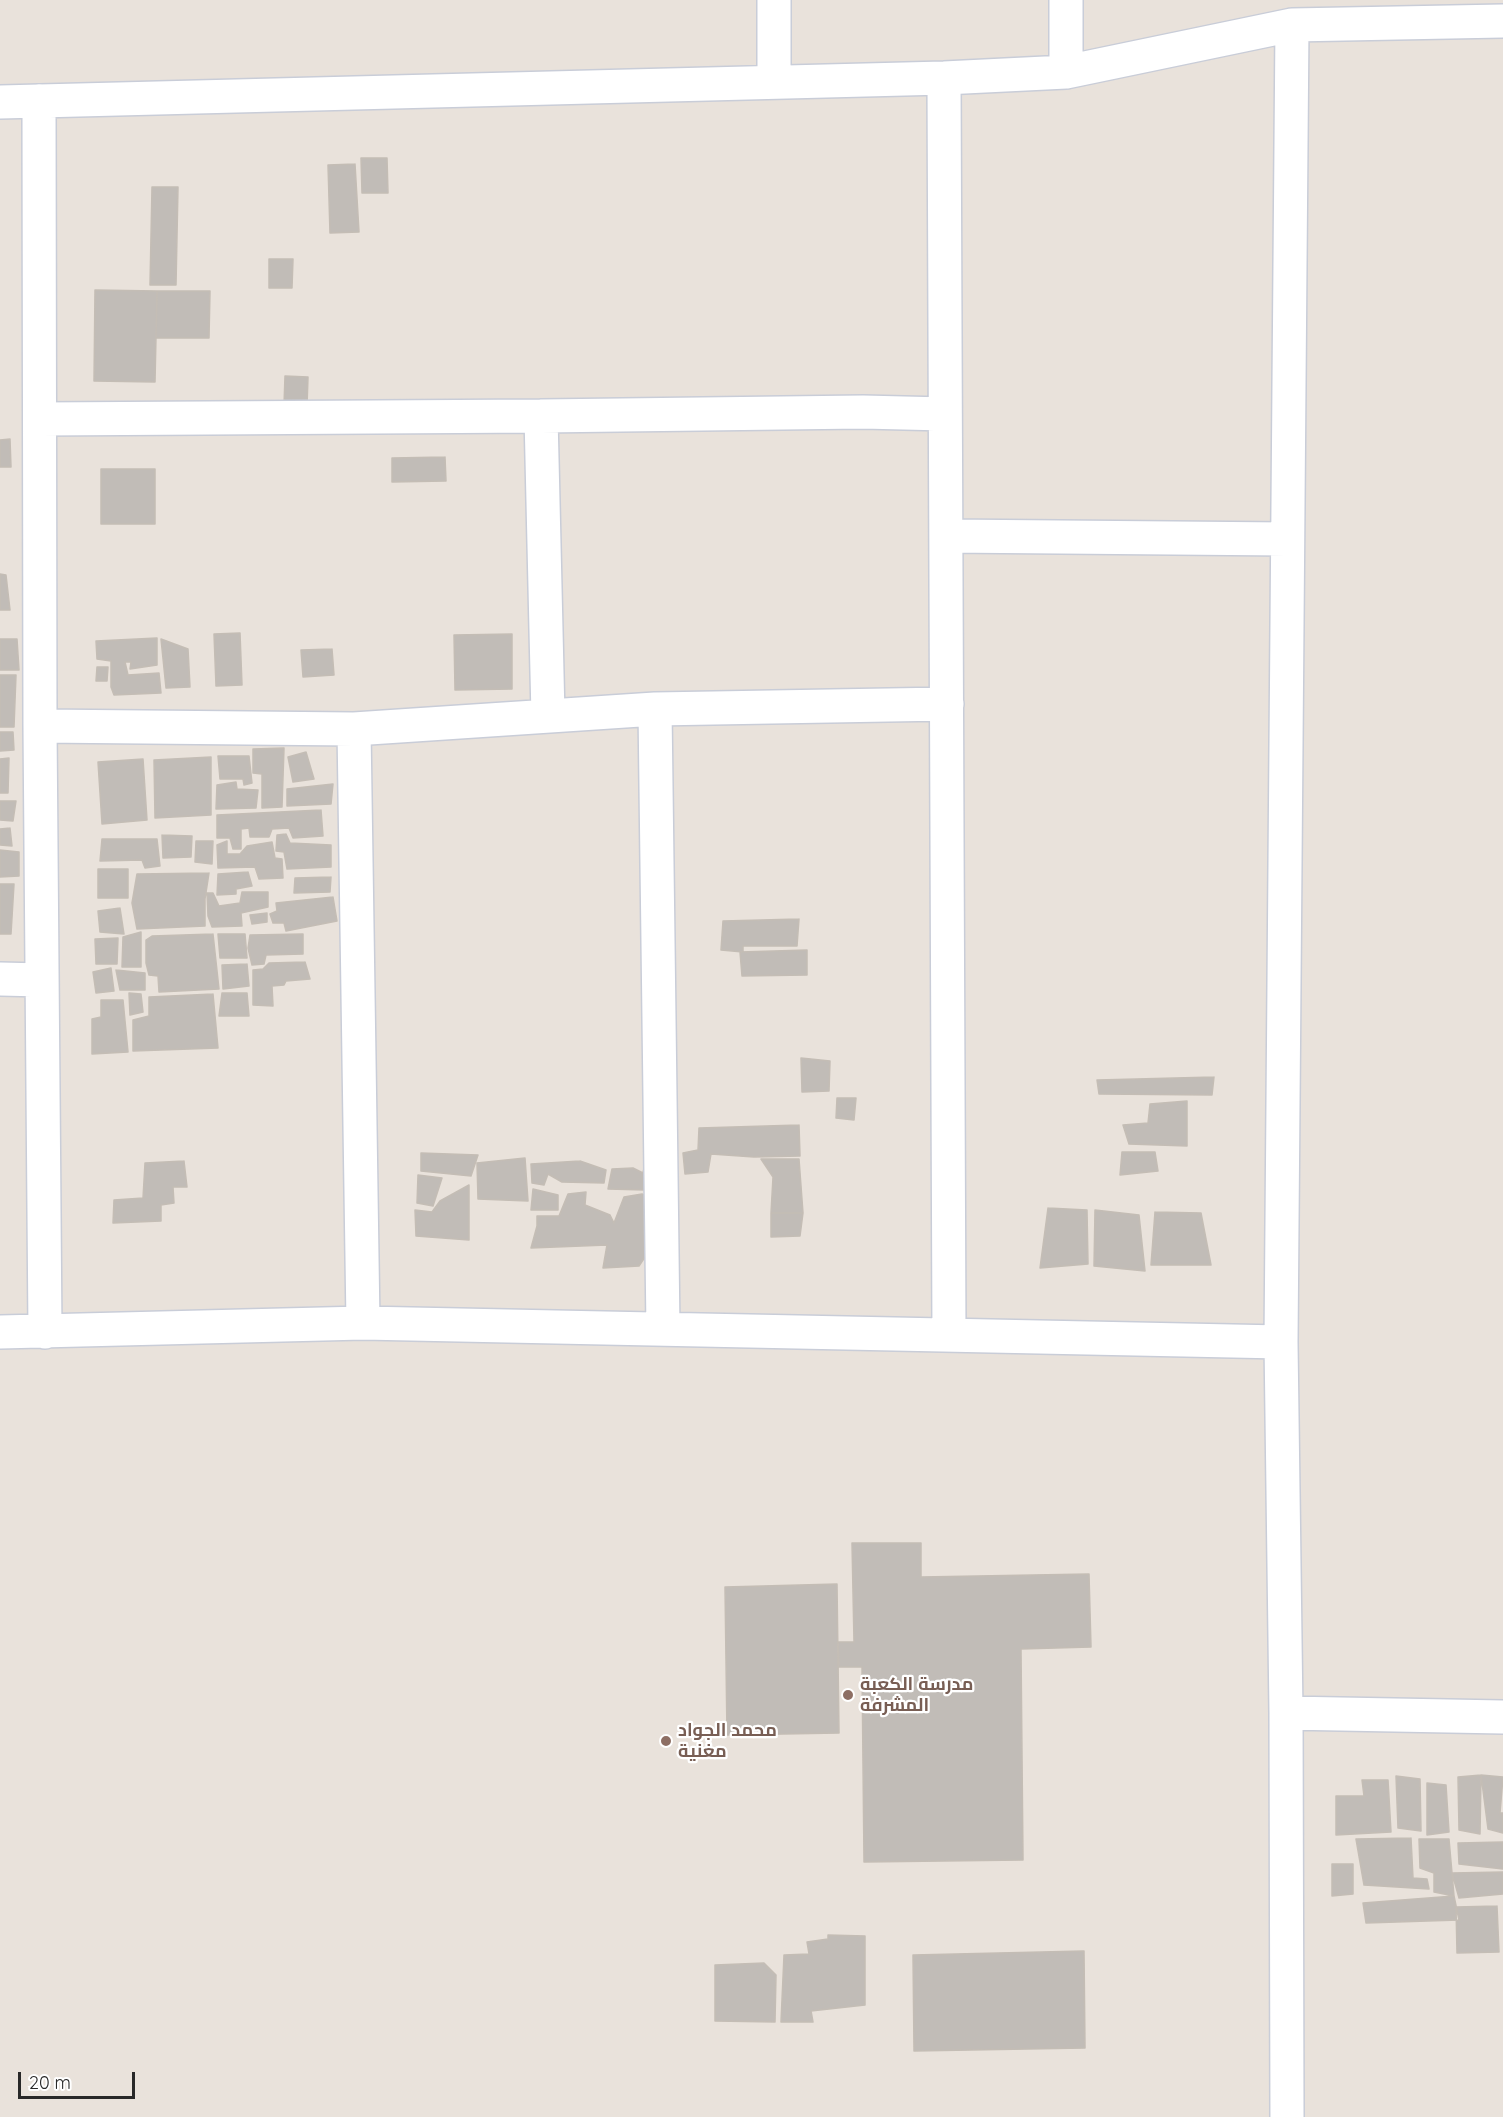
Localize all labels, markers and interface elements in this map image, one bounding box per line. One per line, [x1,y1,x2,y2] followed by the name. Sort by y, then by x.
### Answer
[860,1674,973,1716] place label: مدرسة الكعبة المشرفة
[841,1688,855,1702] marker: مدرسة الكعبة المشرفة
[678,1720,777,1762] place label: محمد الجواد مغنية
[659,1734,673,1748] marker: محمد الجواد مغنية
[21,2060,138,2098] scale bar
[29,2071,71,2094] text: 20 m

